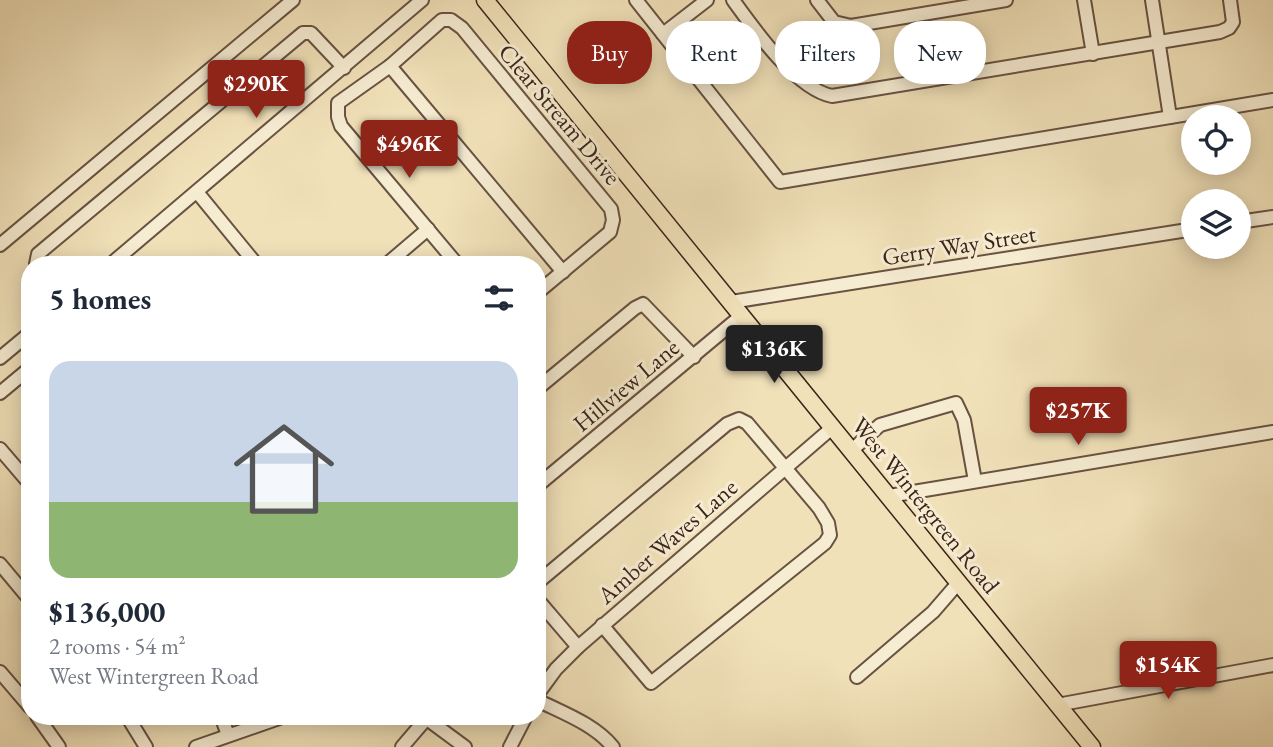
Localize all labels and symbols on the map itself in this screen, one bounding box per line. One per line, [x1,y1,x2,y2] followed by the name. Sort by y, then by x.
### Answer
[492,37,628,191] street label: Clear Stream Drive
[207,60,305,120] pin: $290K
[360,120,458,180] pin: $496K
[880,217,1039,272] street label: Gerry Way Street
[725,326,823,385] pin: $136K
[566,332,686,438] street label: Hillview Lane
[1029,388,1127,447] pin: $257K
[845,410,1007,600] street label: West Wintergreen Road
[590,472,744,611] street label: Amber Waves Lane
[1119,642,1217,701] pin: $154K

